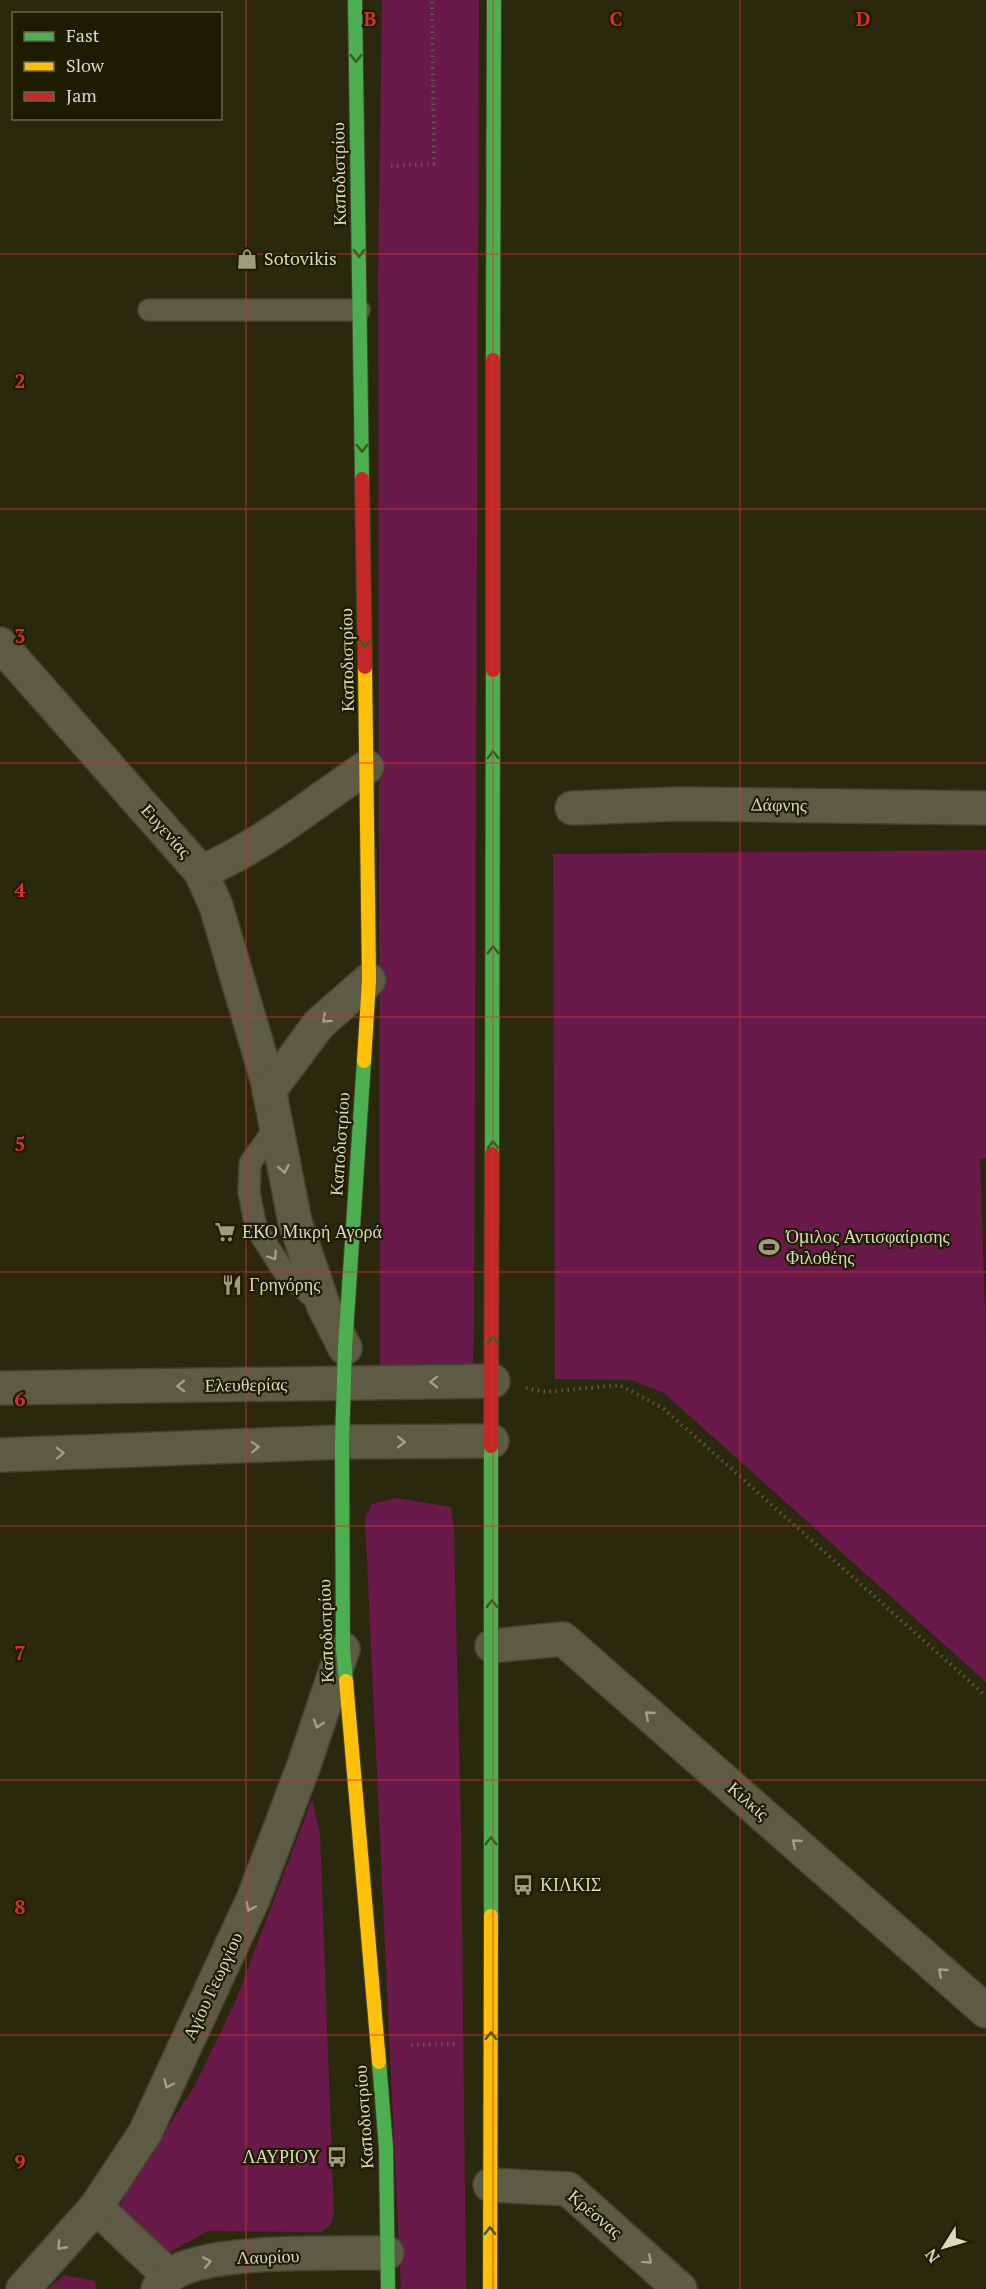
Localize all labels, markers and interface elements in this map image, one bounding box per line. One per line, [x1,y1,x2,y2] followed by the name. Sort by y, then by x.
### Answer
[364,5,377,32] text: B
[609,5,623,32] text: C
[856,5,870,32] text: D
[12,12,222,120] legend
[66,23,100,47] text: Fast
[66,53,105,77] text: Slow
[350,54,362,63] one-way arrow
[66,83,97,107] text: Jam
[325,122,351,226] street label: Καποδιστρίου
[264,246,337,270] place label: Sotovikis
[235,247,259,271] shop icon: Sotovikis
[352,249,365,258] one-way arrow
[14,367,26,394] text: 2
[355,444,368,453] one-way arrow
[333,608,359,712] street label: Καποδιστρίου
[14,622,26,649] text: 3
[358,639,371,648] one-way arrow
[487,750,499,759] one-way arrow
[751,792,807,816] street label: Δάφνης
[136,798,197,862] street label: Ευγενίας
[14,876,26,903] text: 4
[487,945,499,954] one-way arrow
[322,1012,332,1023] one-way arrow
[323,1091,355,1197] street label: Καποδιστρίου
[14,1130,26,1157] text: 5
[487,1140,499,1149] one-way arrow
[277,1164,290,1174] one-way arrow
[242,1219,383,1243] place label: ΕΚΟ Μικρή Αγορά
[213,1220,237,1244] supermarket icon: ΕΚΟ Μικρή Αγορά
[785,1224,950,1269] place label: Όμιλος Αντισφαίρισης Φιλοθέης
[757,1235,781,1259] sports icon: Όμιλος Αντισφαίρισης Φιλοθέης
[266,1249,277,1260] one-way arrow
[249,1272,320,1296] place label: Γρηγόρης
[220,1273,244,1297] restaurant icon: Γρηγόρης
[487,1335,499,1344] one-way arrow
[204,1371,288,1397] street label: Ελευθερίας
[430,1376,439,1388] one-way arrow
[176,1379,185,1392] one-way arrow
[14,1385,26,1412] text: 6
[396,1436,405,1448] one-way arrow
[251,1440,260,1453] one-way arrow
[56,1447,65,1460] one-way arrow
[311,1579,339,1683] street label: Καποδιστρίου
[486,1599,499,1608] one-way arrow
[14,1639,26,1666] text: 7
[645,1711,656,1722] one-way arrow
[313,1718,325,1729] one-way arrow
[723,1776,774,1825] street label: Κιλκίς
[485,1836,497,1845] one-way arrow
[792,1839,802,1850] one-way arrow
[540,1872,602,1896] place label: ΚΙΛΚΙΣ
[511,1873,535,1897] bus stop icon: ΚΙΛΚΙΣ
[14,1893,26,1920] text: 8
[245,1900,257,1911] one-way arrow
[177,1928,248,2043] street label: Αγίου Γεωργίου
[938,1968,949,1979] one-way arrow
[485,2031,497,2040] one-way arrow
[347,2064,379,2170] street label: Καποδιστρίου
[163,2077,175,2088] one-way arrow
[243,2144,320,2168] place label: ΛΑΥΡΙΟΥ
[325,2145,349,2169] bus stop icon: ΛΑΥΡΙΟΥ
[14,2148,26,2175] text: 9
[563,2183,628,2243] street label: Κρέσνας
[914,2217,974,2277] north arrow
[484,2226,496,2235] one-way arrow
[57,2239,68,2250] one-way arrow
[236,2243,300,2269] street label: Λαυρίου
[920,2245,944,2267] text: N
[641,2253,651,2264] one-way arrow
[202,2256,212,2269] one-way arrow

